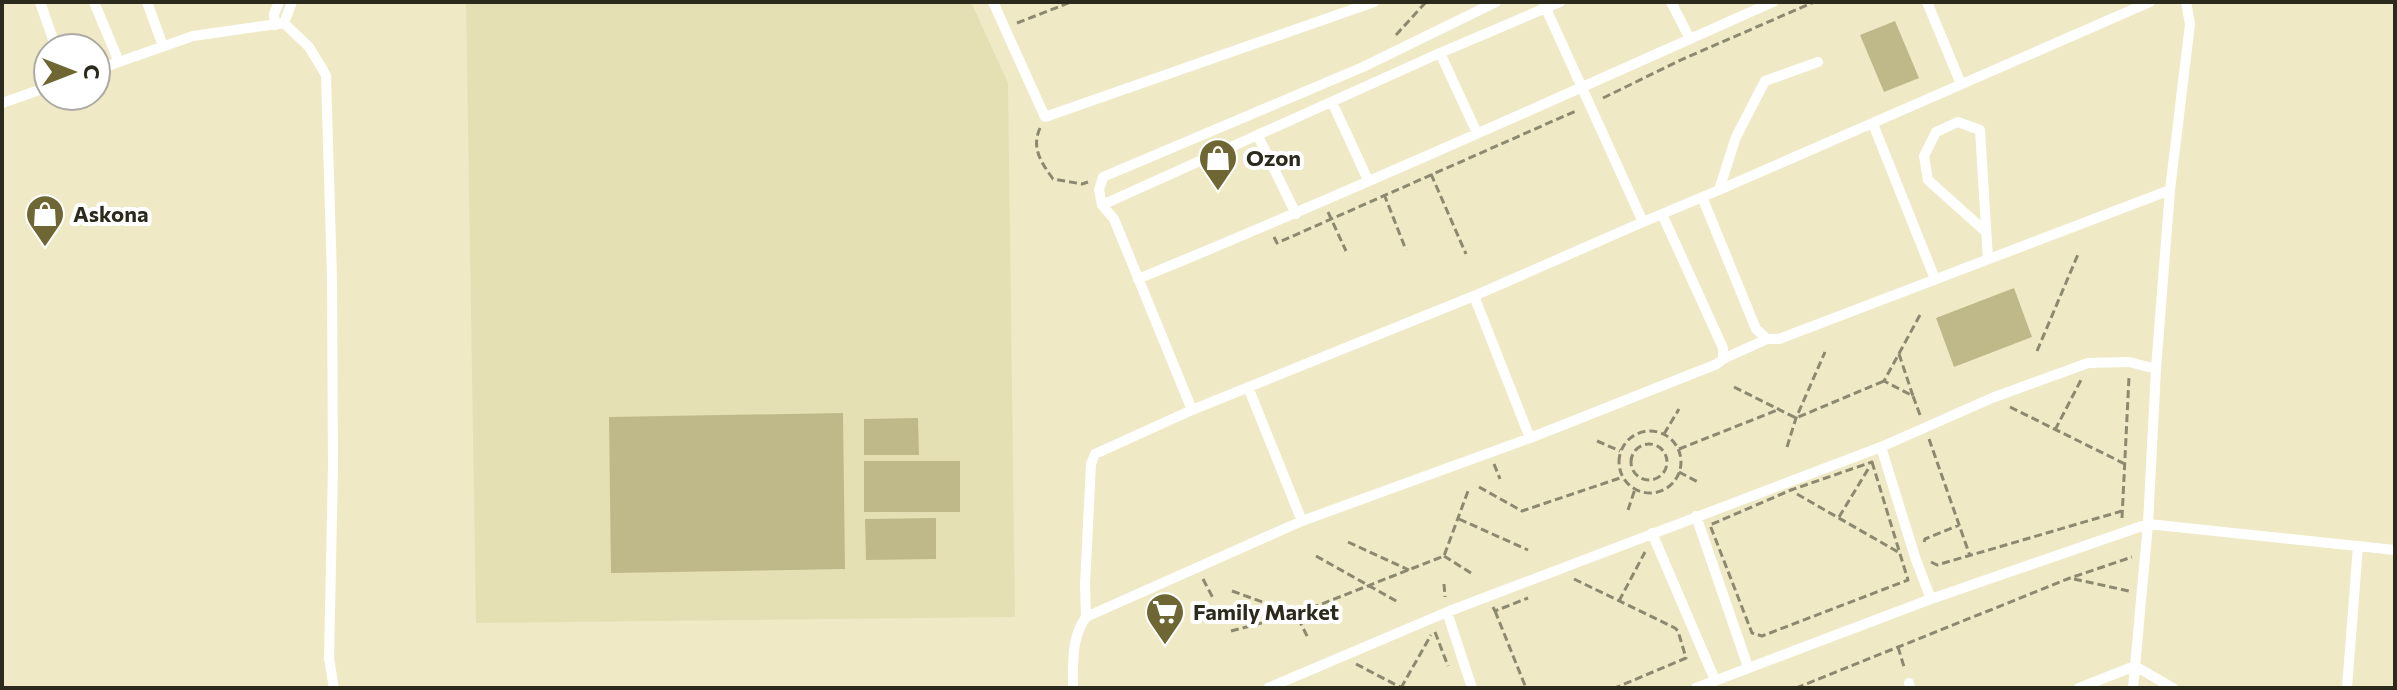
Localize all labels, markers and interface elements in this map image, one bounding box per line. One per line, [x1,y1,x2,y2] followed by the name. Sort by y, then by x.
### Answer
[32,32,112,112] north arrow
[79,64,106,80] text: С
[1197,137,1239,192] shop icon: Ozon
[1246,144,1301,171] place label: Ozon
[24,193,66,248] shop icon: Askona
[73,200,149,227] place label: Askona
[1144,591,1186,646] supermarket icon: Family Market
[1193,598,1339,625] place label: Family Market

